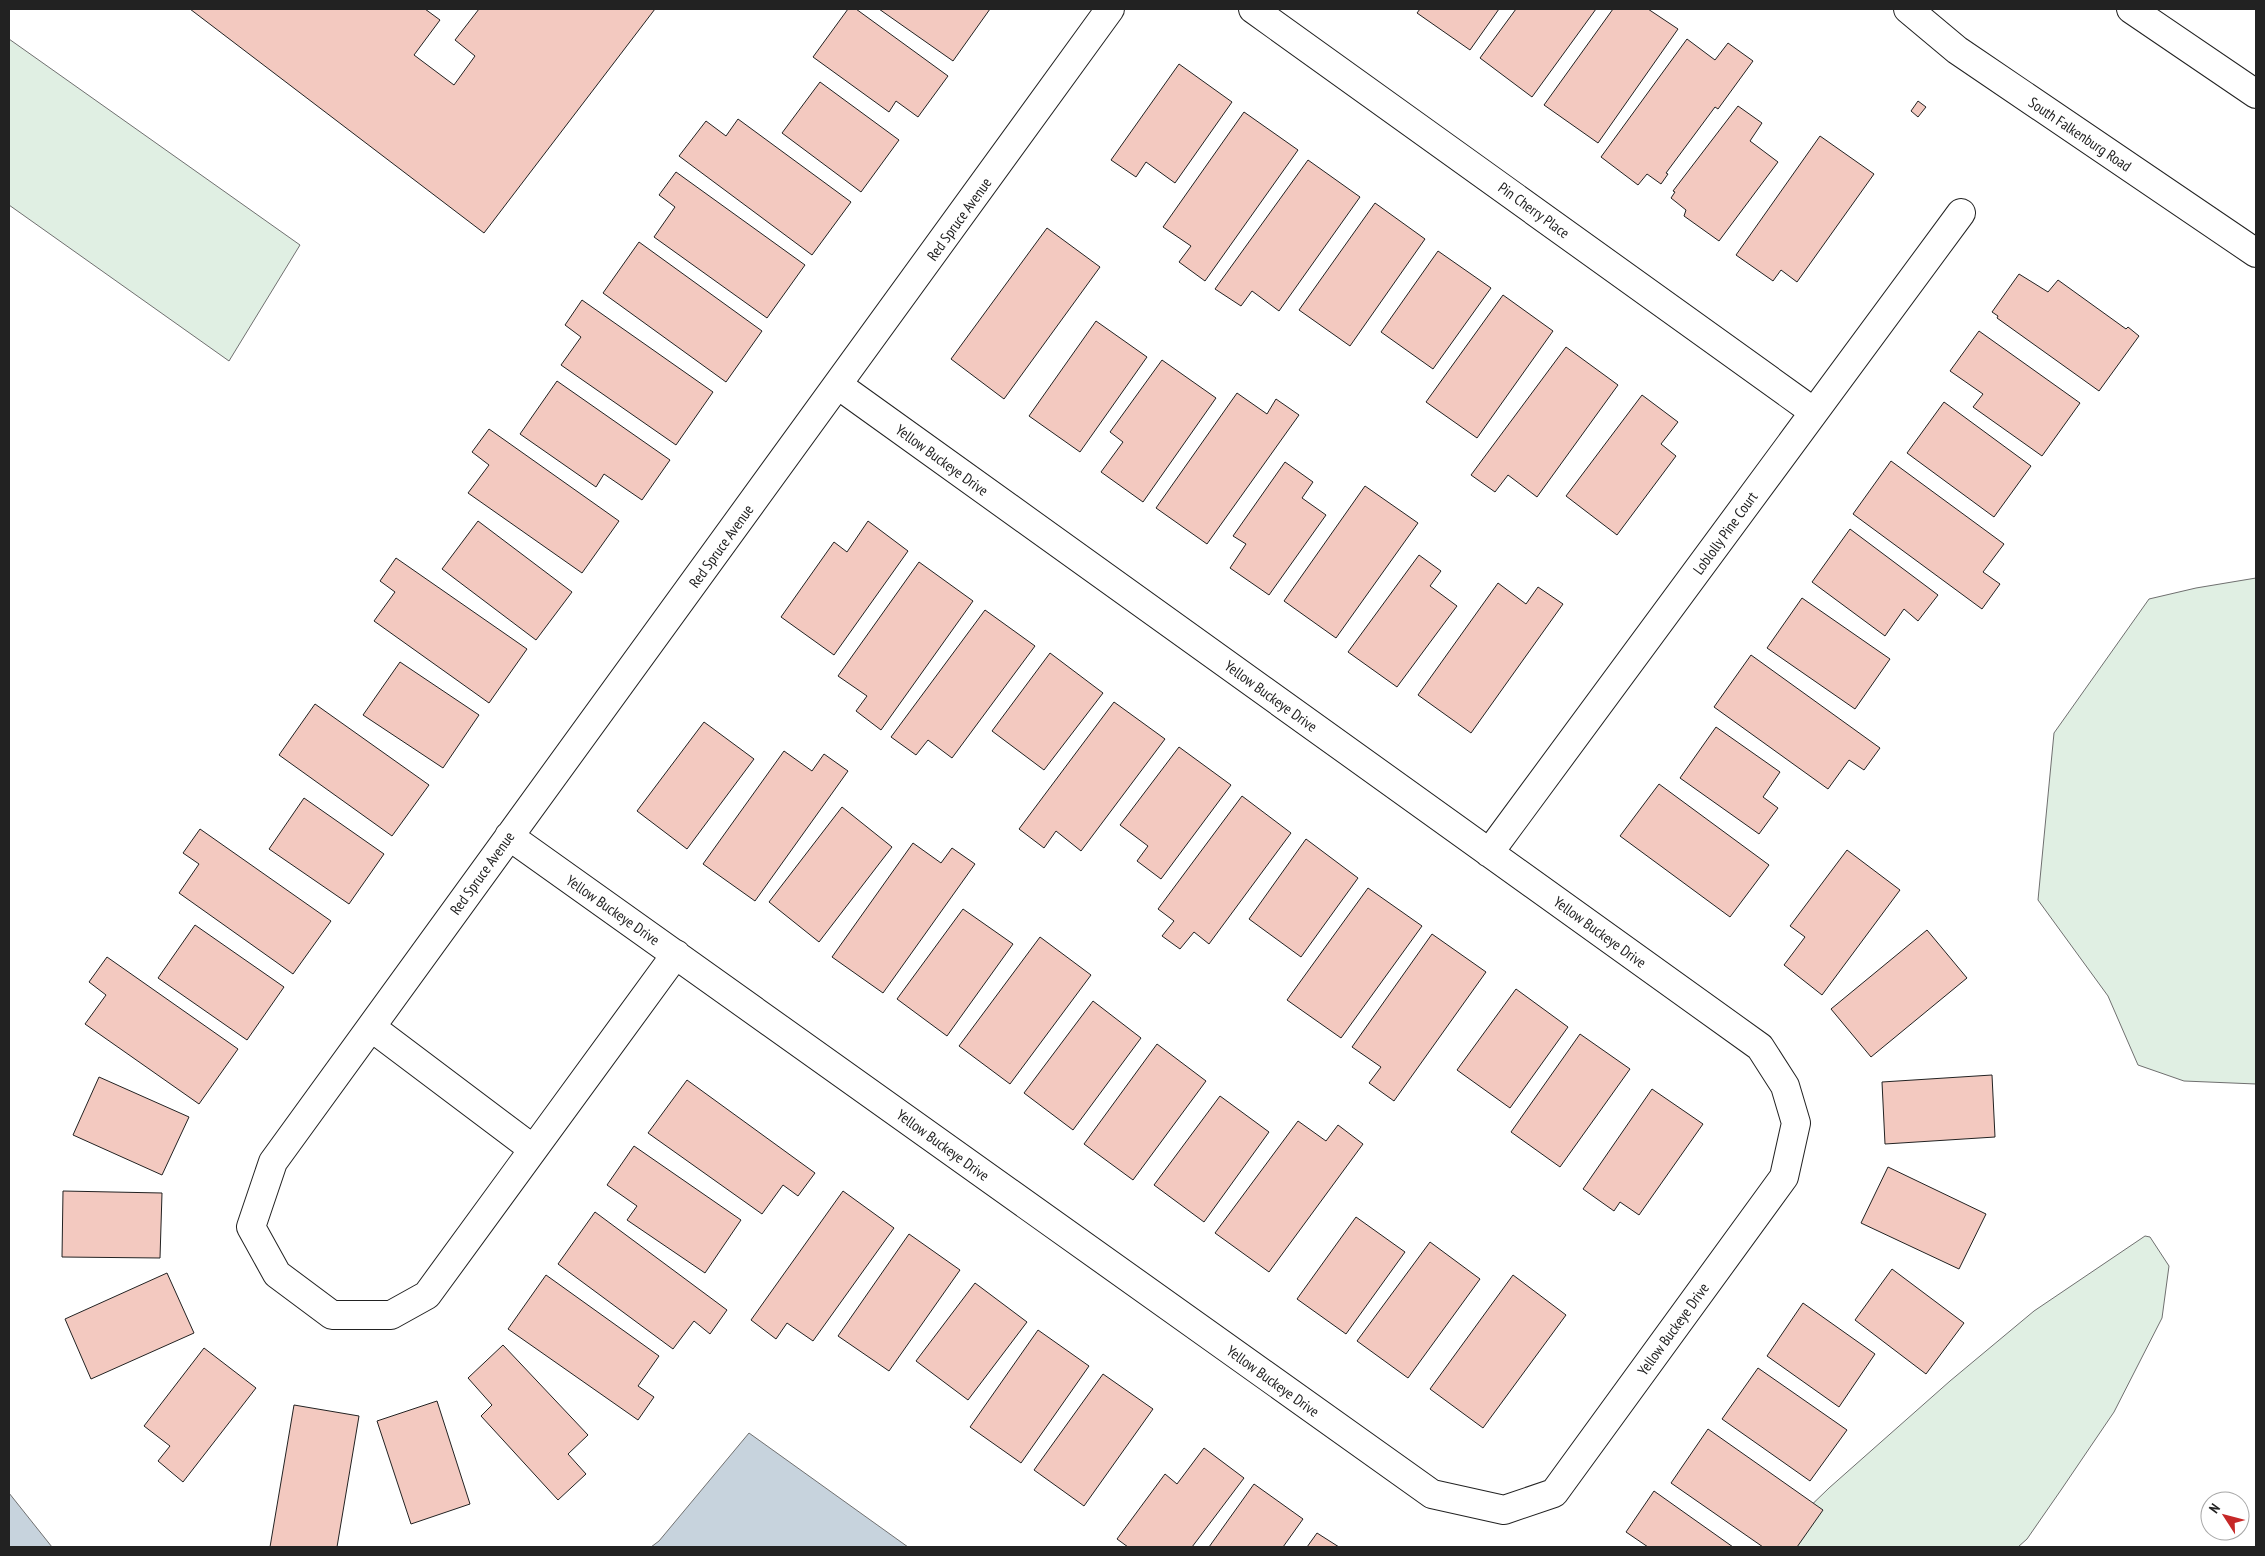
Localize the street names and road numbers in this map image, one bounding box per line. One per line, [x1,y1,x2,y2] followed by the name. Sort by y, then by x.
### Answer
[2025,93,2135,175] street label: South Falkenburg Road
[922,174,996,264] street label: Red Spruce Avenue
[1495,178,1573,242] street label: Pin Cherry Place
[892,420,992,500] street label: Yellow Buckeye Drive
[1689,488,1761,578] street label: Loblolly Pine Court
[684,501,758,591] street label: Red Spruce Avenue
[1221,656,1321,736] street label: Yellow Buckeye Drive
[445,828,519,918] street label: Red Spruce Avenue
[563,871,663,949] street label: Yellow Buckeye Drive
[1550,892,1650,972] street label: Yellow Buckeye Drive
[893,1105,993,1185] street label: Yellow Buckeye Drive
[1633,1279,1713,1379] street label: Yellow Buckeye Drive
[1223,1341,1323,1421] street label: Yellow Buckeye Drive

